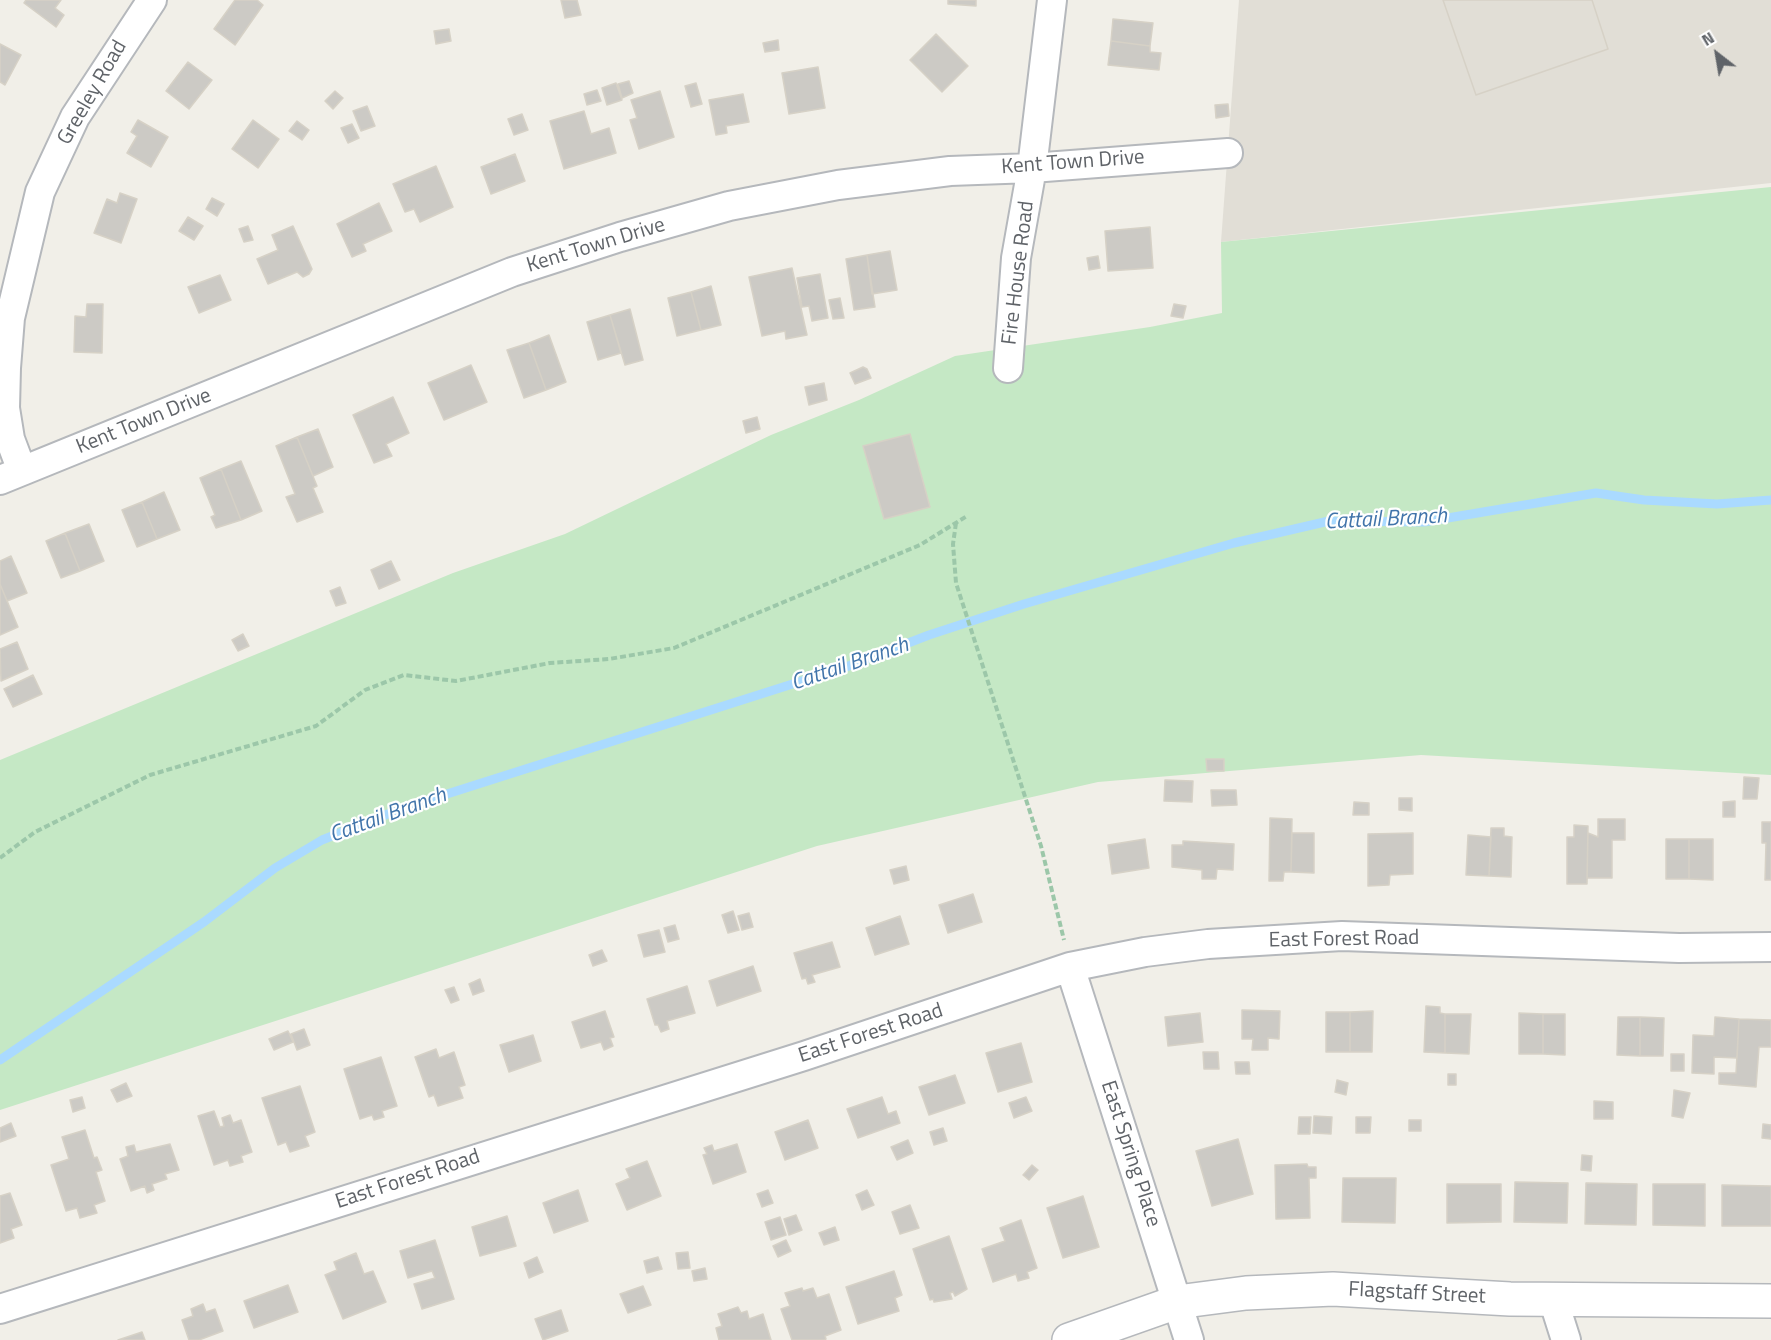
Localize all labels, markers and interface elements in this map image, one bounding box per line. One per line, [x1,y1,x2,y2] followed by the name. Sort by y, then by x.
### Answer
[1687,24,1747,84] north arrow
[1697,25,1719,52] text: N
[53,36,133,150] street label: Greeley Road
[1001,145,1145,181] street label: Kent Town Drive
[998,200,1040,346] street label: Fire House Road
[524,213,668,279] street label: Kent Town Drive
[73,383,215,461] street label: Kent Town Drive
[1324,504,1448,536] water label: Cattail Branch
[788,633,912,697] water label: Cattail Branch
[326,783,450,849] water label: Cattail Branch
[1269,926,1419,954] street label: East Forest Road
[796,999,946,1069] street label: East Forest Road
[1094,1078,1166,1230] street label: East Spring Place
[333,1145,483,1215] street label: East Forest Road
[1348,1278,1486,1310] street label: Flagstaff Street

